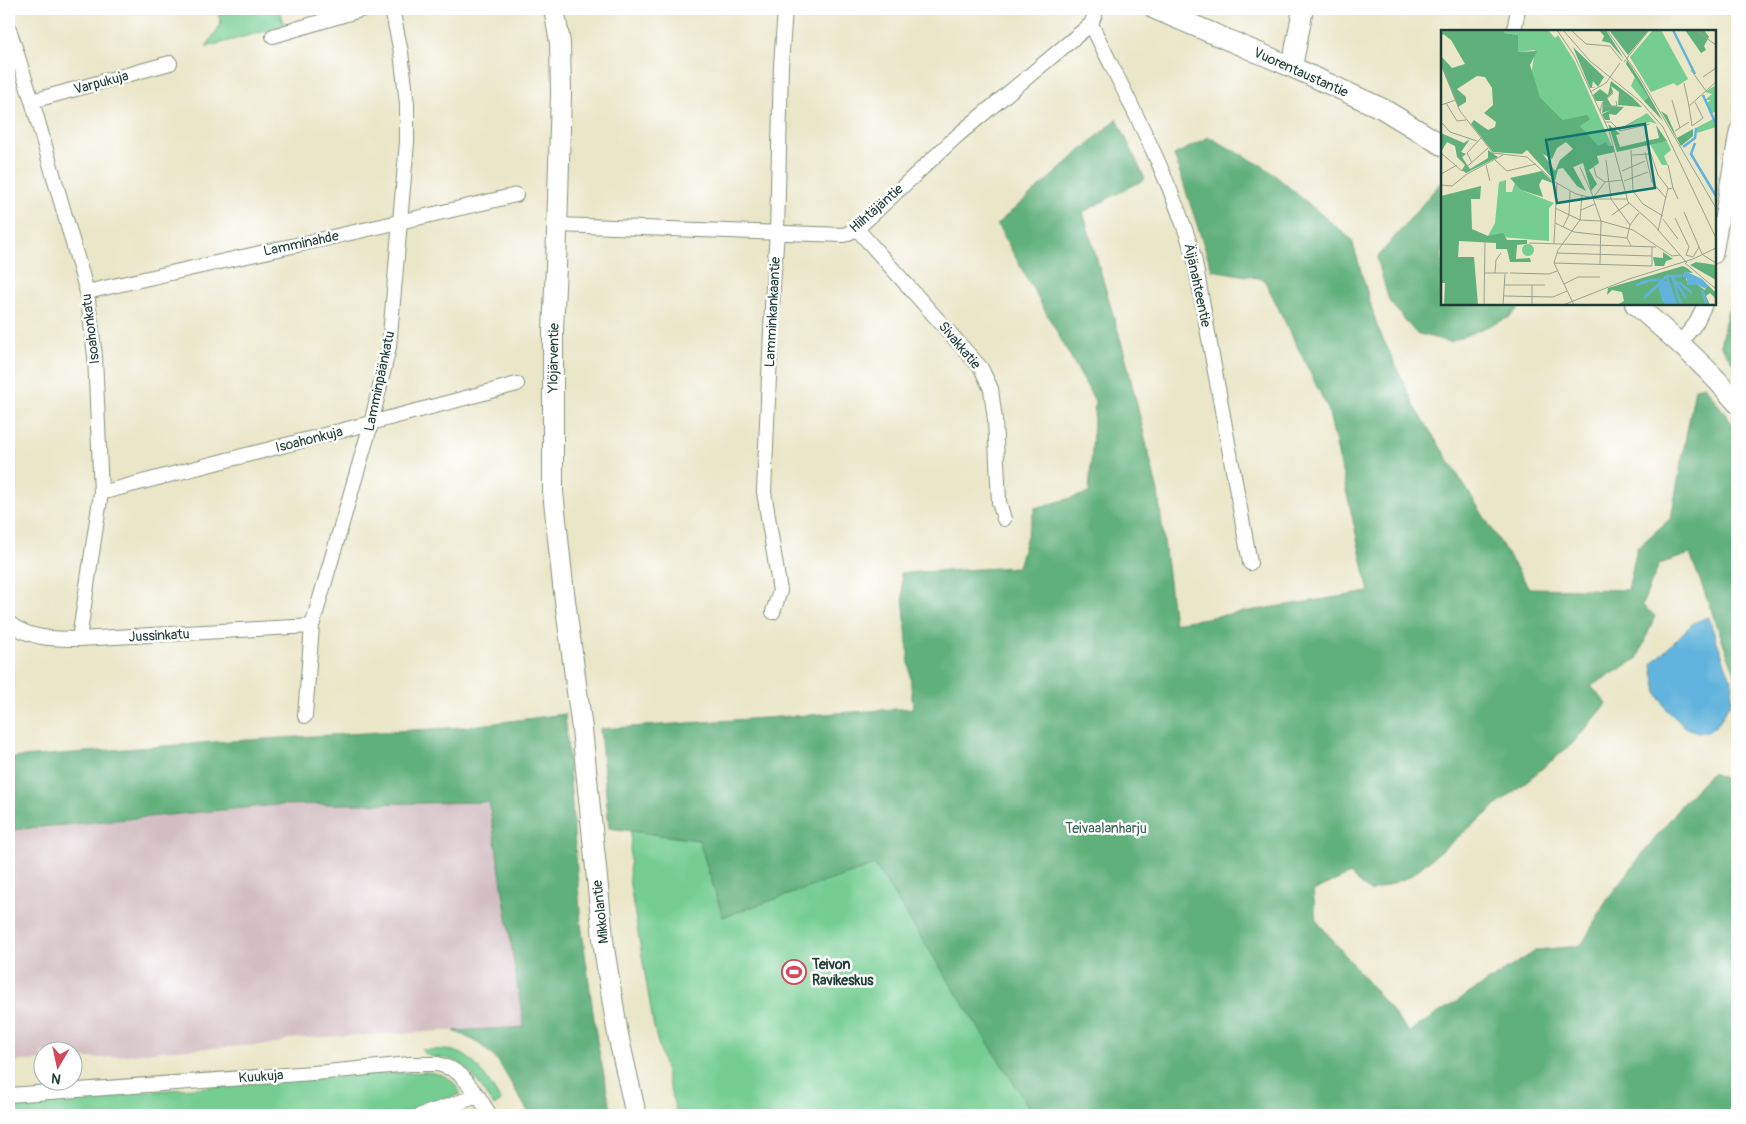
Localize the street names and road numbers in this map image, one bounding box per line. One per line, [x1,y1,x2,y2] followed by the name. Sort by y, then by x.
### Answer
[1251,44,1351,101] street label: Vuorentaustantie
[72,67,130,98] street label: Varpukuja
[846,180,907,236] street label: Hiihtäjäntie
[262,227,340,260] street label: Lamminahde
[1180,242,1215,329] street label: Äijänahteentie
[761,256,784,368] street label: Lamminkankaantie
[78,293,103,365] street label: Isoahonkatu
[935,318,984,373] street label: Sivakkatie
[544,323,563,394] street label: Ylöjärventie
[361,329,398,433] street label: Lamminpäänkatu
[274,423,345,456] street label: Isoahonkuja
[128,625,190,646] street label: Jussinkatu
[589,879,612,945] street label: Mikkolantie
[238,1066,284,1087] street label: Kuukuja

